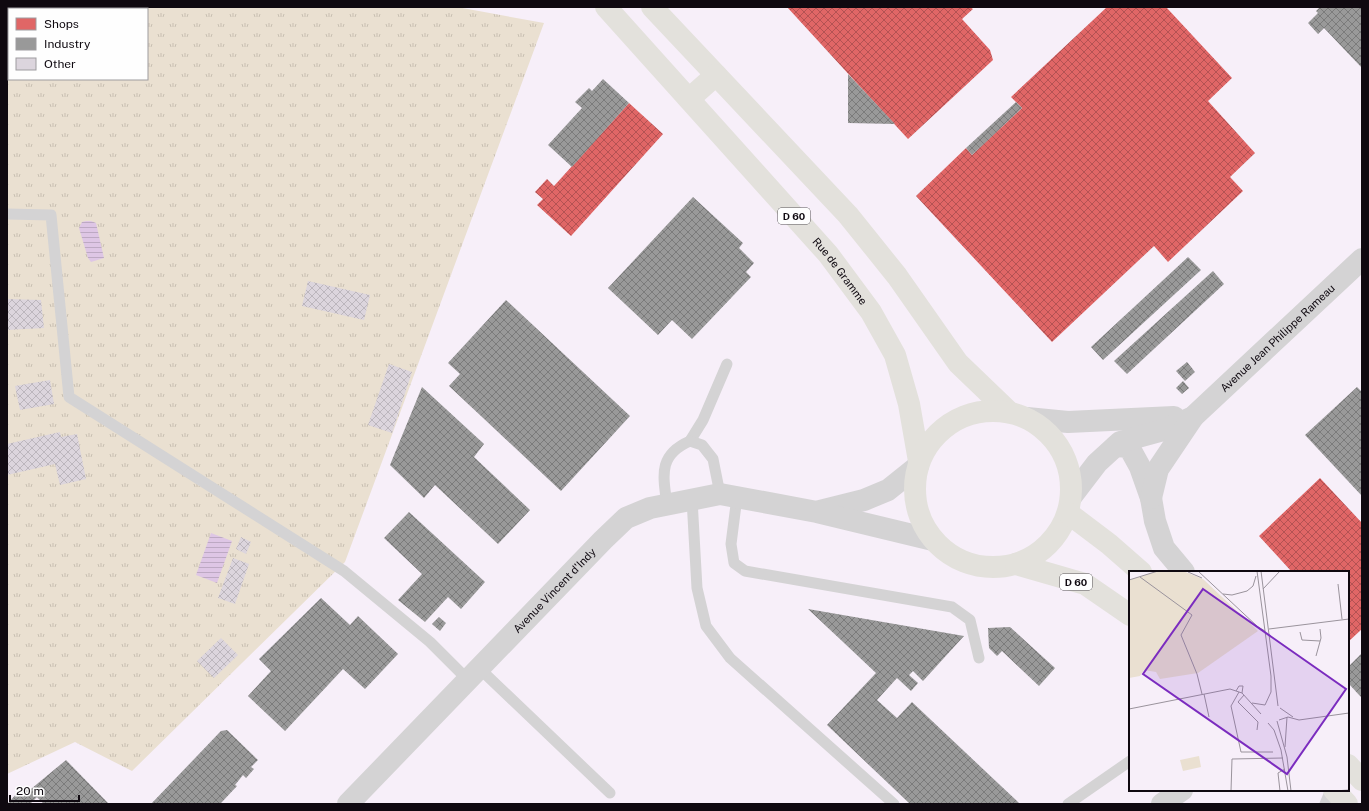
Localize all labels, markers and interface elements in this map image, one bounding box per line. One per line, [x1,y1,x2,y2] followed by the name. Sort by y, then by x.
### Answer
[8,8,148,80] legend
[44,17,79,31] text: Shops
[44,37,91,51] text: Industry
[44,57,76,71] text: Other
[778,208,810,224] road number: D 60
[810,235,870,307] street label: Rue de Gramme
[1218,282,1337,394] street label: Avenue Jean Philippe Rameau
[511,545,598,635] street label: Avenue Vincent d'Indy
[1129,571,1349,791] inset map
[1060,574,1092,590] road number: D 60
[10,777,79,803] scale bar
[16,784,44,798] text: 20 m

